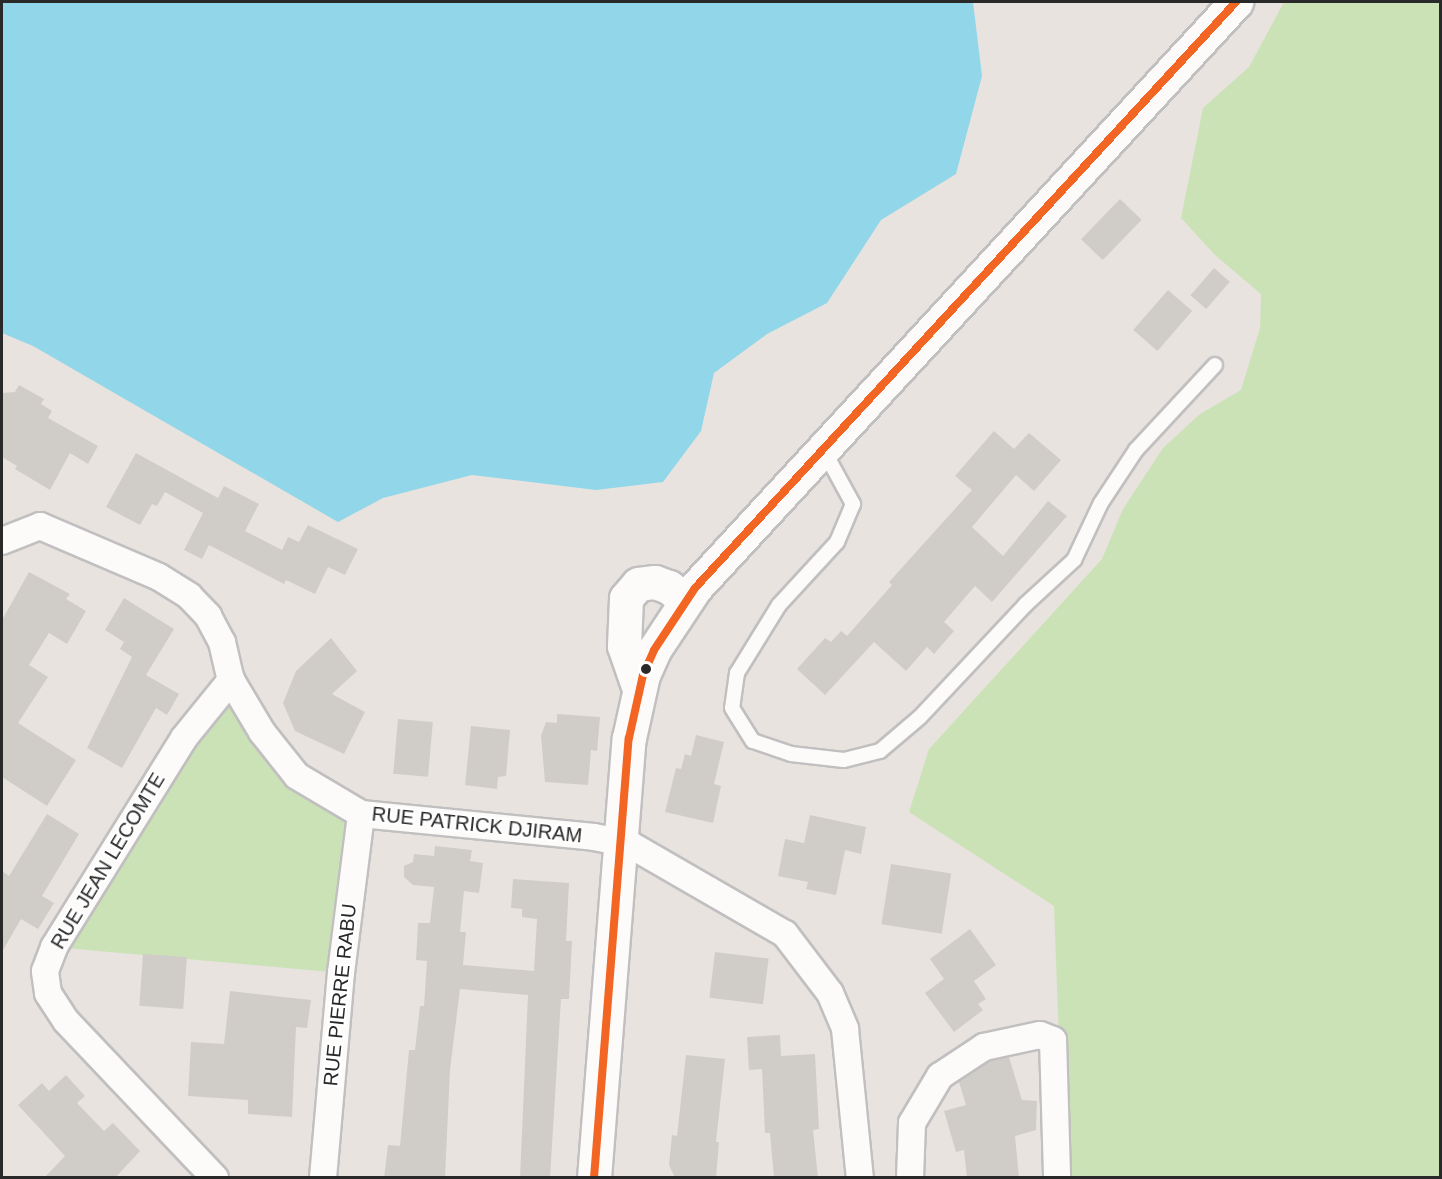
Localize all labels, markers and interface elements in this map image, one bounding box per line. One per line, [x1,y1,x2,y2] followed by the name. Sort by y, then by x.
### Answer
[640,663,652,675] unlabelled marker
[46,769,170,953] street label: RUE JEAN LECOMTE
[371,802,583,848] street label: RUE PATRICK DJIRAM
[318,903,362,1087] street label: RUE PIERRE RABU

